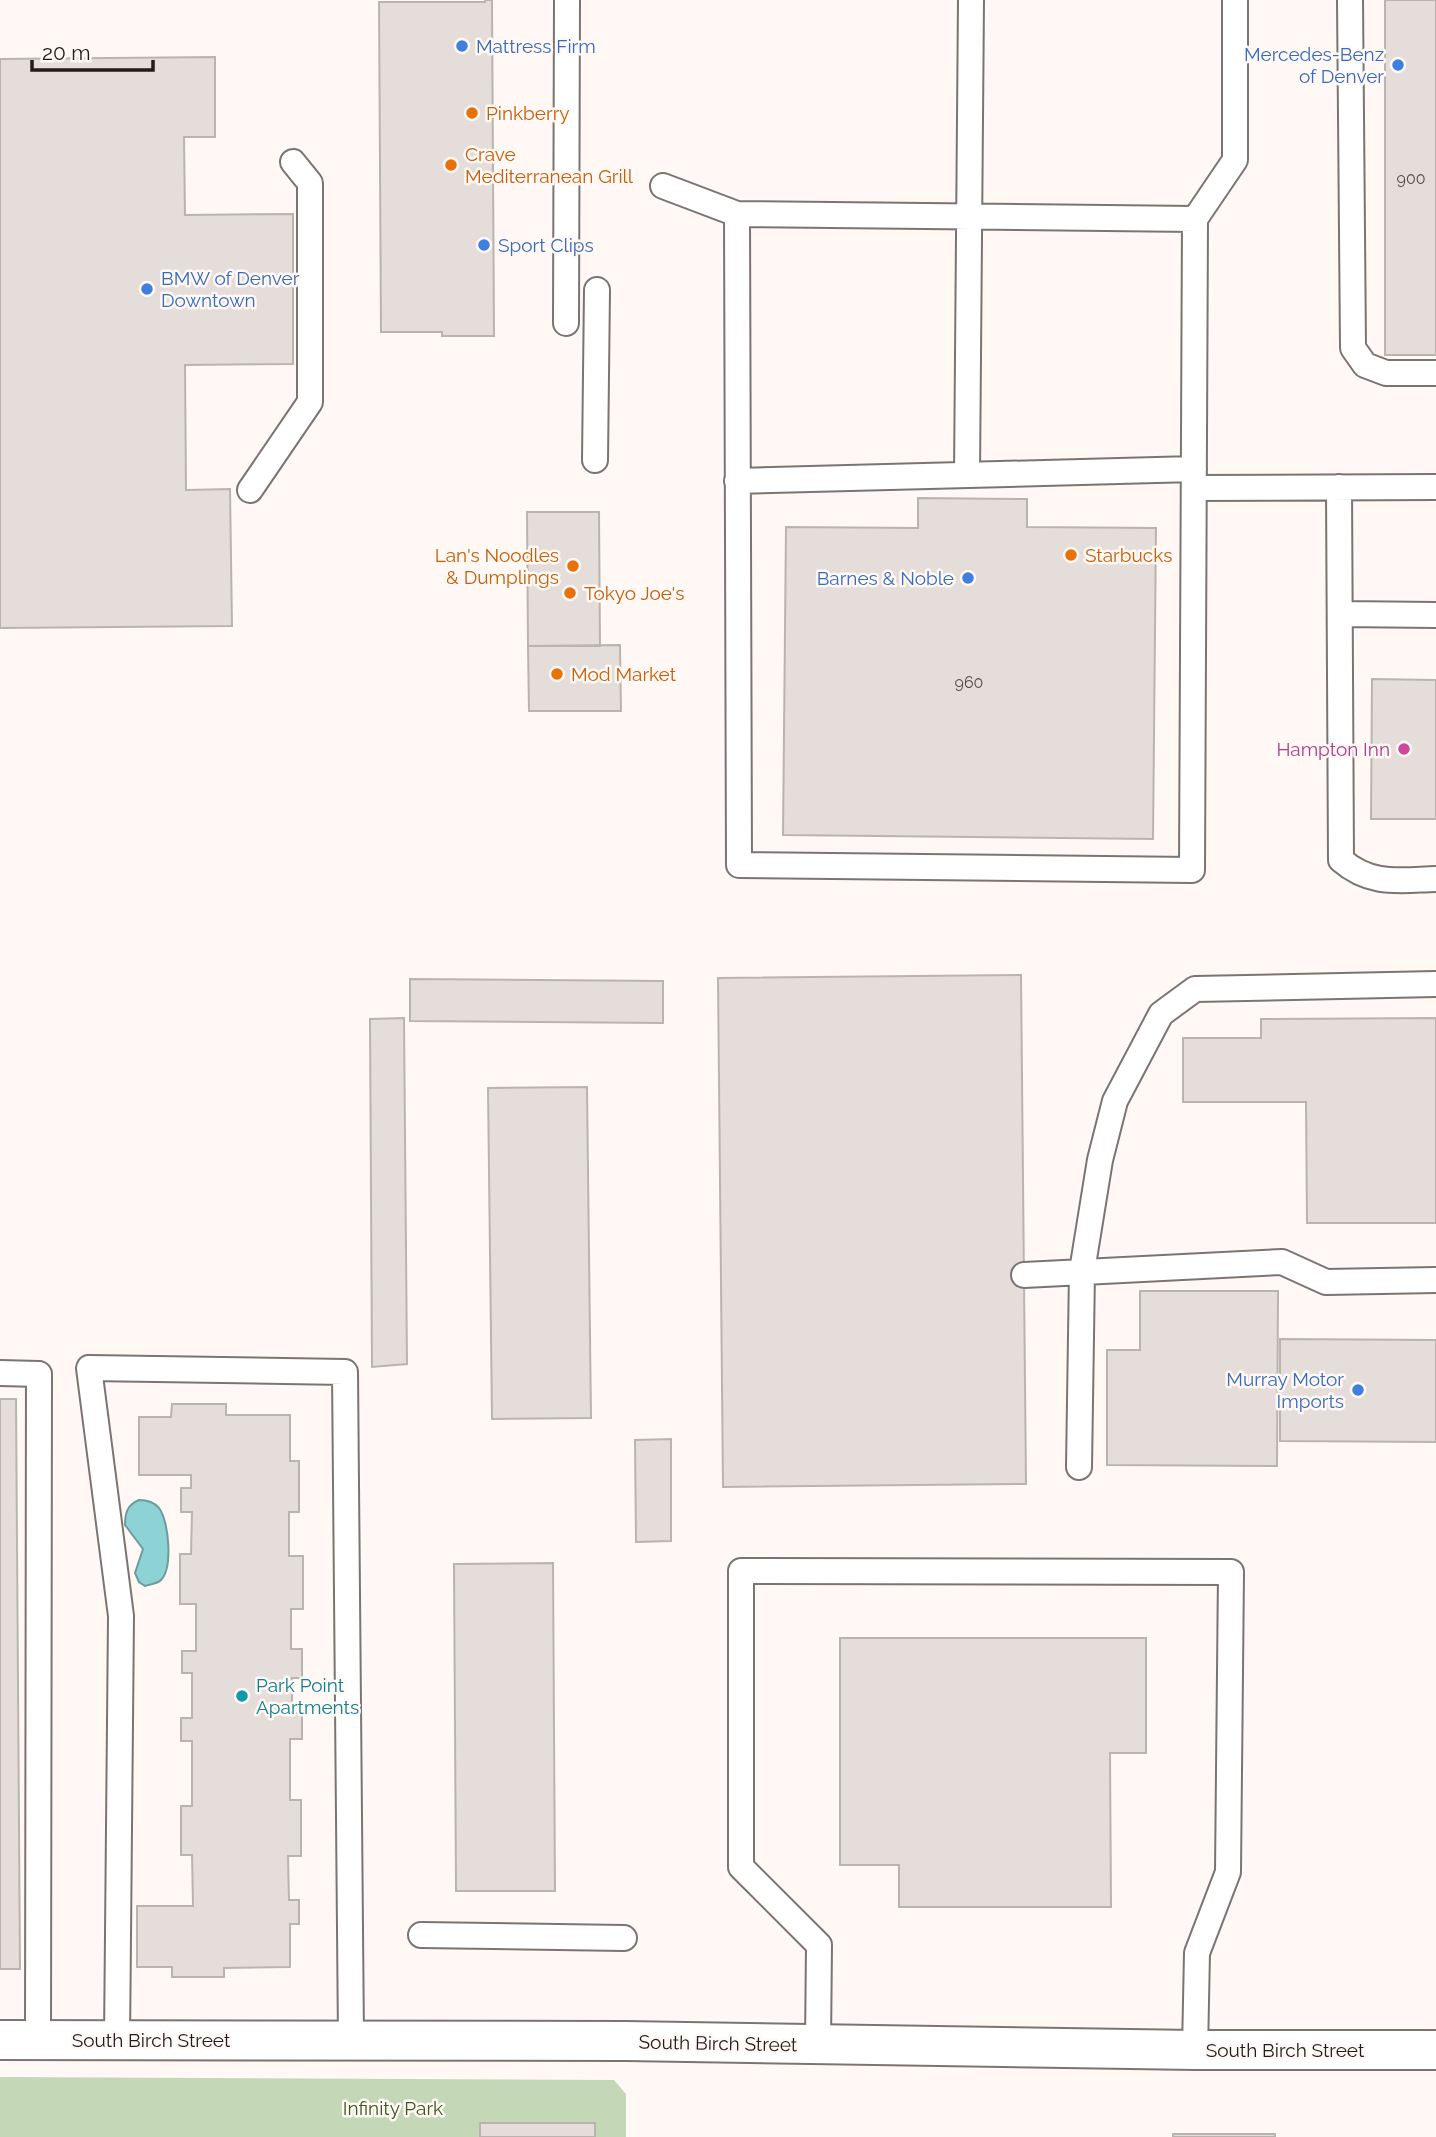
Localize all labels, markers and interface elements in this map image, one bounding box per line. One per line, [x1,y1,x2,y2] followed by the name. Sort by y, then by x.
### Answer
[32,28,152,72] scale bar
[476,35,596,57] place label: Mattress Firm
[454,38,470,54] marker: Mattress Firm
[42,40,90,65] text: 20 m
[1244,43,1384,87] place label: Mercedes-Benz of Denver
[1390,57,1406,73] marker: Mercedes-Benz of Denver
[486,102,570,124] place label: Pinkberry
[464,105,480,121] marker: Pinkberry
[465,143,634,187] place label: Crave Mediterranean Grill
[443,157,459,173] marker: Crave Mediterranean Grill
[1397,169,1425,188] house number: 900
[498,234,594,256] place label: Sport Clips
[476,237,492,253] marker: Sport Clips
[161,267,300,311] place label: BMW of Denver Downtown
[139,281,155,297] marker: BMW of Denver Downtown
[435,544,559,588] place label: Lan's Noodles & Dumplings
[1085,544,1172,566] place label: Starbucks
[1063,547,1079,563] marker: Starbucks
[565,558,581,574] marker: Lan's Noodles & Dumplings
[817,567,954,589] place label: Barnes & Noble
[960,570,976,586] marker: Barnes & Noble
[584,582,684,604] place label: Tokyo Joe's
[562,585,578,601] marker: Tokyo Joe's
[571,663,677,685] place label: Mod Market
[549,666,565,682] marker: Mod Market
[955,673,983,692] house number: 960
[1276,738,1390,760] place label: Hampton Inn
[1396,741,1412,757] marker: Hampton Inn
[1226,1368,1344,1412] place label: Murray Motor Imports
[1350,1382,1366,1398] marker: Murray Motor Imports
[256,1674,359,1718] place label: Park Point Apartments
[234,1688,250,1704] marker: Park Point Apartments
[72,2029,231,2051] street label: South Birch Street
[639,2031,798,2055] street label: South Birch Street
[1206,2039,1365,2061] street label: South Birch Street
[343,2097,443,2119] park label: Infinity Park

